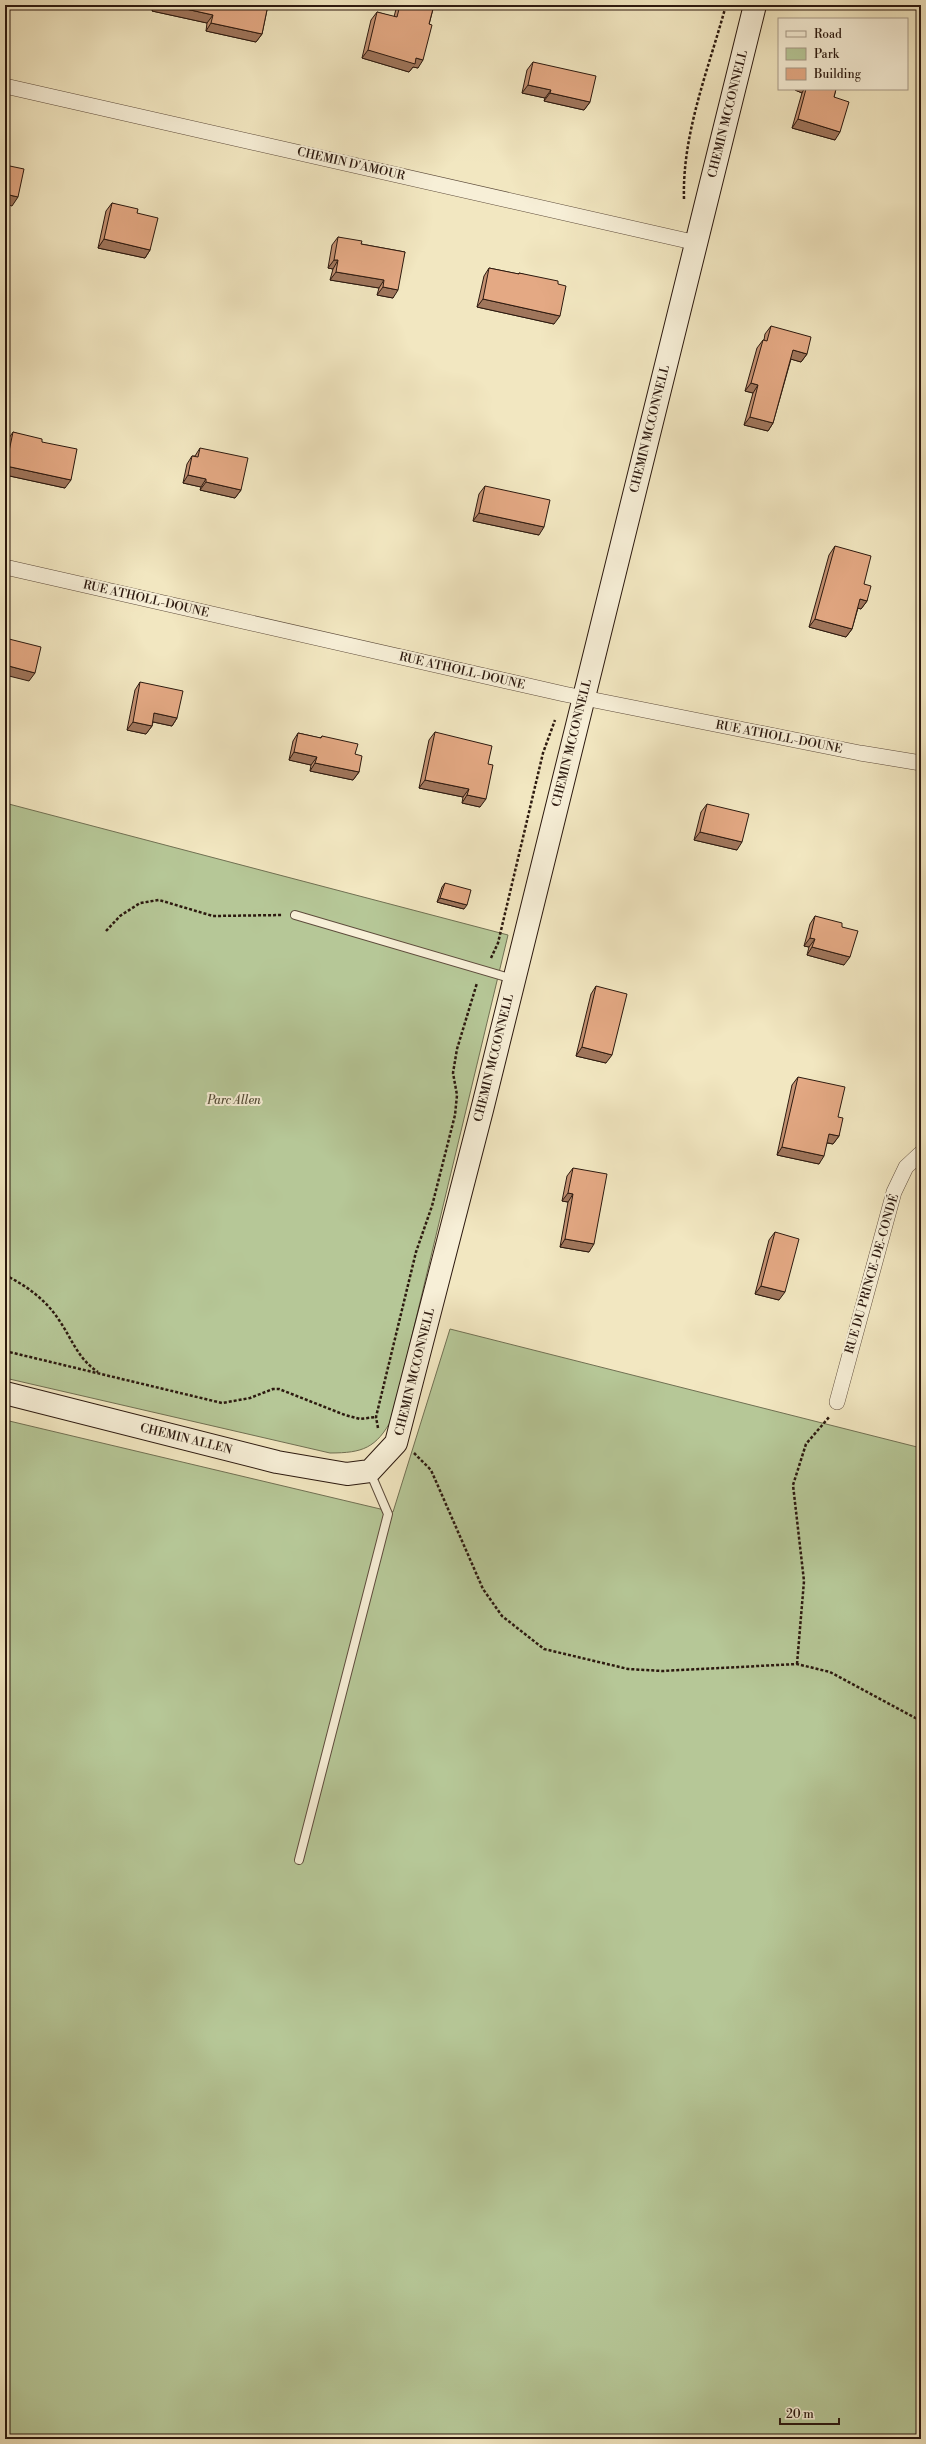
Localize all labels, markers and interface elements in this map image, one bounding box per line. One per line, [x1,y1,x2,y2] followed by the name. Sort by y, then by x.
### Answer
[778,18,908,90] legend
[814,27,842,42] text: Road
[814,47,840,62] text: Park
[705,49,751,179] street label: CHEMIN MCCONNELL
[813,67,862,82] text: Building
[296,144,407,184] street label: CHEMIN D'AMOUR
[627,364,673,494] street label: CHEMIN MCCONNELL
[82,577,210,621] street label: RUE ATHOLL-DOUNE
[398,649,526,693] street label: RUE ATHOLL-DOUNE
[549,678,595,808] street label: CHEMIN MCCONNELL
[714,717,844,757] street label: RUE ATHOLL-DOUNE
[471,993,517,1123] street label: CHEMIN MCCONNELL
[206,1093,261,1108] park label: Parc Allen
[840,1192,902,1356] street label: RUE DU PRINCE-DE-CONDÉ
[392,1307,438,1437] street label: CHEMIN MCCONNELL
[138,1420,234,1458] street label: CHEMIN ALLEN
[780,2400,839,2426] scale bar
[786,2407,814,2422] text: 20 m

